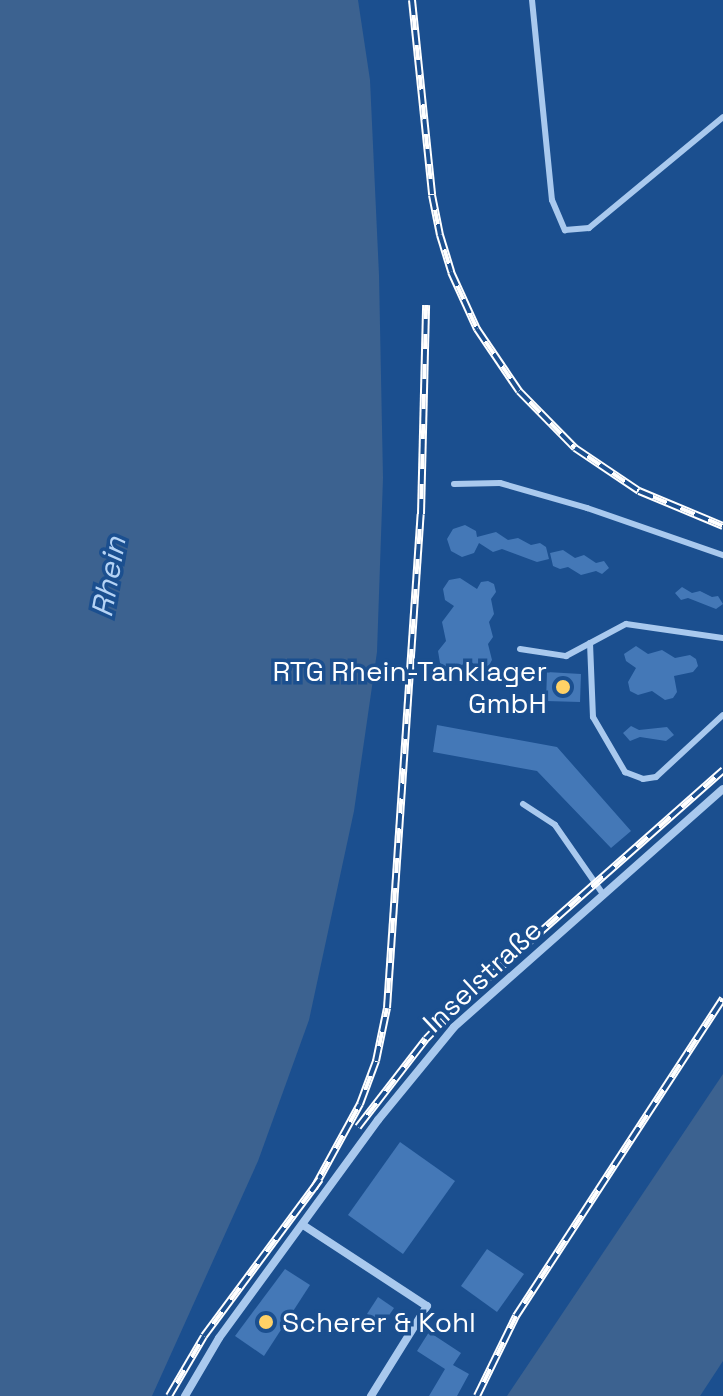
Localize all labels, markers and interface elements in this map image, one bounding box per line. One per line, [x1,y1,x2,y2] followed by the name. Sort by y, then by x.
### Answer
[84,534,134,620] water label: Rhein
[272,654,547,720] place label: RTG Rhein-Tanklager GmbH
[554,678,572,696] marker: RTG Rhein-Tanklager GmbH
[416,913,548,1039] street label: Inselstraße
[282,1305,476,1339] place label: Scherer & Kohl
[257,1313,275,1331] marker: Scherer & Kohl

